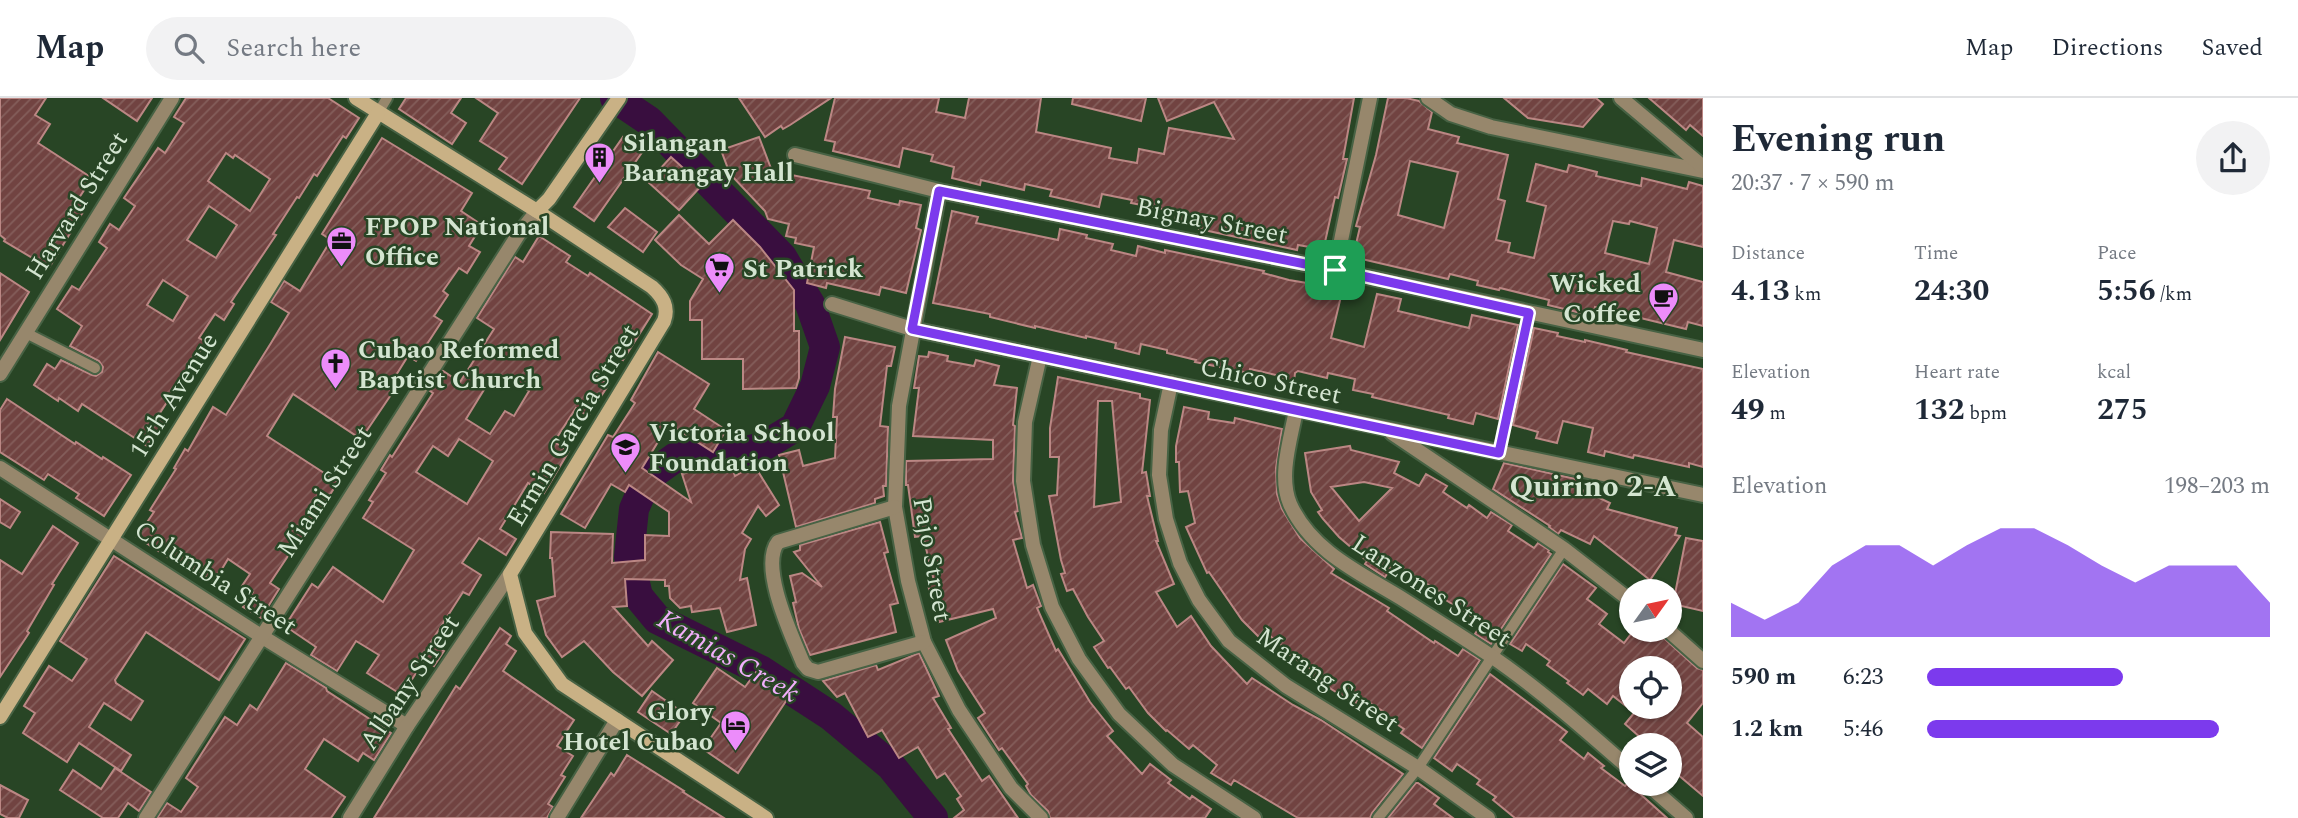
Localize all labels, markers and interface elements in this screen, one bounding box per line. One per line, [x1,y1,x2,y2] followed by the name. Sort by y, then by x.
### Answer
[146,17,636,80] search box
[35,23,104,73] text: Map
[226,28,361,68] text: Search here
[170,29,208,67] icon: search
[1965,30,2013,66] text: Map
[2051,30,2163,66] text: Directions
[2201,30,2263,66] text: Saved
[1731,111,1945,169] text: Evening run
[2196,121,2270,195] button: share
[15,123,139,288] street label: Harvard Street
[623,123,794,193] place label: Silangan Barangay Hall
[583,140,617,184] building icon: Silangan Barangay Hall
[1731,166,1895,201] text: 20:37 · 7 × 590 m
[1132,187,1291,255] street label: Bignay Street
[365,207,549,277] place label: FPOP National Office
[325,224,359,268] office icon: FPOP National Office
[1731,239,1805,268] text: Distance
[1914,239,1958,268] text: Time
[2097,239,2136,268] text: Pace
[1305,240,1365,300] pin
[743,249,864,289] place label: St Patrick
[703,251,737,295] supermarket icon: St Patrick
[1316,251,1354,289] icon: arrive
[1550,264,1641,334] place label: Wicked Coffee
[1731,268,1790,314] text: 4.13
[1914,268,1989,314] text: 24:30
[2097,268,2156,314] text: 5:56
[1790,280,1821,309] text: km
[2156,280,2192,309] text: /km
[1647,281,1681,325] cafe icon: Wicked Coffee
[496,317,649,535] street label: Ermin Garcia Street
[119,324,229,467] street label: 15th Avenue
[358,330,559,400] place label: Cubao Reformed Baptist Church
[318,347,352,391] church icon: Cubao Reformed Baptist Church
[1197,347,1345,415] street label: Chico Street
[1731,358,1811,387] text: Elevation
[1914,358,2000,387] text: Heart rate
[2097,358,2131,387] text: kcal
[1731,387,1765,433] text: 49
[1914,387,1965,433] text: 132
[2097,387,2148,433] text: 275
[1765,399,1786,428] text: m
[1965,399,2007,428] text: bpm
[649,413,834,483] place label: Victoria School Foundation
[267,417,383,566] street label: Miami Street
[609,430,643,474] school or university icon: Victoria School Foundation
[1510,464,1676,510] district label: Quirino 2-A
[1731,469,1827,504] text: Elevation
[2164,469,2270,504] text: 198–203 m
[901,494,963,625] street label: Pajo Street
[126,510,305,646] street label: Columbia Street
[1343,524,1520,658] street label: Lanzones Street
[1619,579,1682,642] north arrow
[1619,579,1682,796] map controls
[649,598,807,714] water label: Kamias Creek
[350,607,470,759] street label: Albany Street
[1248,617,1407,743] street label: Marang Street
[1619,656,1682,719] button: locate
[1731,660,1796,695] text: 590 m
[1843,660,1883,695] text: 6:23
[563,692,715,762] place label: Glory Hotel Cubao
[719,709,753,753] hotel icon: Glory Hotel Cubao
[1731,712,1803,747] text: 1.2 km
[1843,712,1883,747] text: 5:46
[1619,733,1682,796] button: layers

